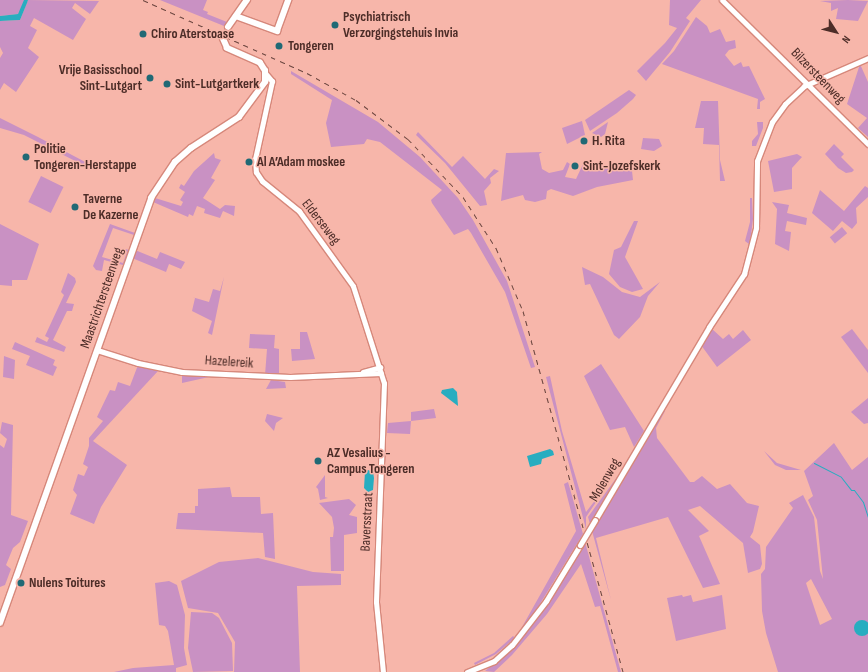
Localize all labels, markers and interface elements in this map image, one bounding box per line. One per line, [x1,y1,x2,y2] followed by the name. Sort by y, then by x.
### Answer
[343,9,458,42] place label: Psychiatrisch Verzorgingstehuis Invia
[816,12,856,52] north arrow
[330,20,340,30] marker: Psychiatrisch Verzorgingstehuis Invia
[151,26,234,42] place label: Chiro Aterstoase
[138,29,148,39] marker: Chiro Aterstoase
[839,33,853,46] text: N
[288,38,334,54] place label: Tongeren
[273,40,285,52] marker: Tongeren
[787,45,849,107] street label: Bilzersteenweg
[59,62,142,94] place label: Vrije Basisschool Sint-Lutgart
[145,73,155,83] marker: Vrije Basisschool Sint-Lutgart
[175,76,259,92] place label: Sint-Lutgartkerk
[162,79,172,89] marker: Sint-Lutgartkerk
[592,133,625,149] place label: H. Rita
[579,136,589,146] marker: H. Rita
[34,141,137,174] place label: Politie Tongeren-Herstappe
[21,152,31,162] marker: Politie Tongeren-Herstappe
[257,154,345,170] place label: Al A’Adam moskee
[244,157,254,167] marker: Al A’Adam moskee
[583,158,661,174] place label: Sint-Jozefskerk
[570,161,580,171] marker: Sint-Jozefskerk
[83,191,139,224] place label: Taverne De Kazerne
[298,196,344,248] street label: Elderseweg
[70,202,80,212] marker: Taverne De Kazerne
[77,245,127,351] street label: Maastrichtersteenweg
[204,352,254,372] street label: Hazelereik
[327,445,415,478] place label: AZ Vesalius - Campus Tongeren
[312,455,324,467] marker: AZ Vesalius - Campus Tongeren
[586,455,624,505] street label: Molenweg
[357,492,377,552] street label: Baversstraat
[29,575,106,591] place label: Nulens Toitures
[16,578,26,588] marker: Nulens Toitures

